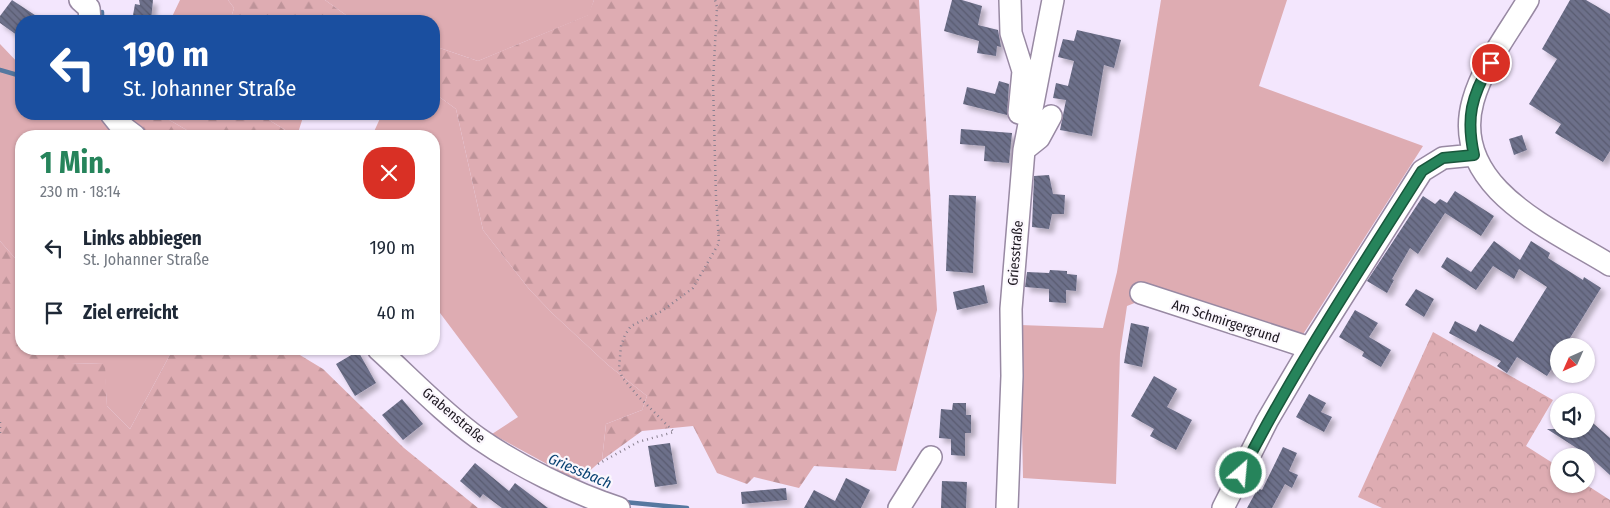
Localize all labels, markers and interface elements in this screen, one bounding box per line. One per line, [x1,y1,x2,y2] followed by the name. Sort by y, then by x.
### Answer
[123,33,209,75] text: 190 m
[40,35,105,100] icon: left
[1470,42,1512,84] pin
[1477,49,1505,77] icon: arrive
[123,75,296,102] text: St. Johanner Straße
[40,145,111,181] text: 1 Min.
[363,147,415,199] button: close
[40,182,121,201] text: 230 m · 18:14
[1004,220,1027,286] street label: Griesstraße
[83,227,202,250] text: Links abbiegen
[40,234,68,262] icon: left
[369,236,415,259] text: 190 m
[83,250,209,269] text: St. Johanner Straße
[1170,296,1282,347] street label: Am Schmirgergrund
[40,299,68,327] icon: arrive
[83,301,179,324] text: Ziel erreicht
[377,301,415,324] text: 40 m
[1550,338,1595,382] north arrow
[1550,338,1595,493] map controls
[419,384,489,447] street label: Grabenstraße
[1550,393,1595,438] button: sound
[1214,446,1266,498] position arrow
[1550,448,1595,493] button: search
[546,450,614,492] water label: Griessbach

